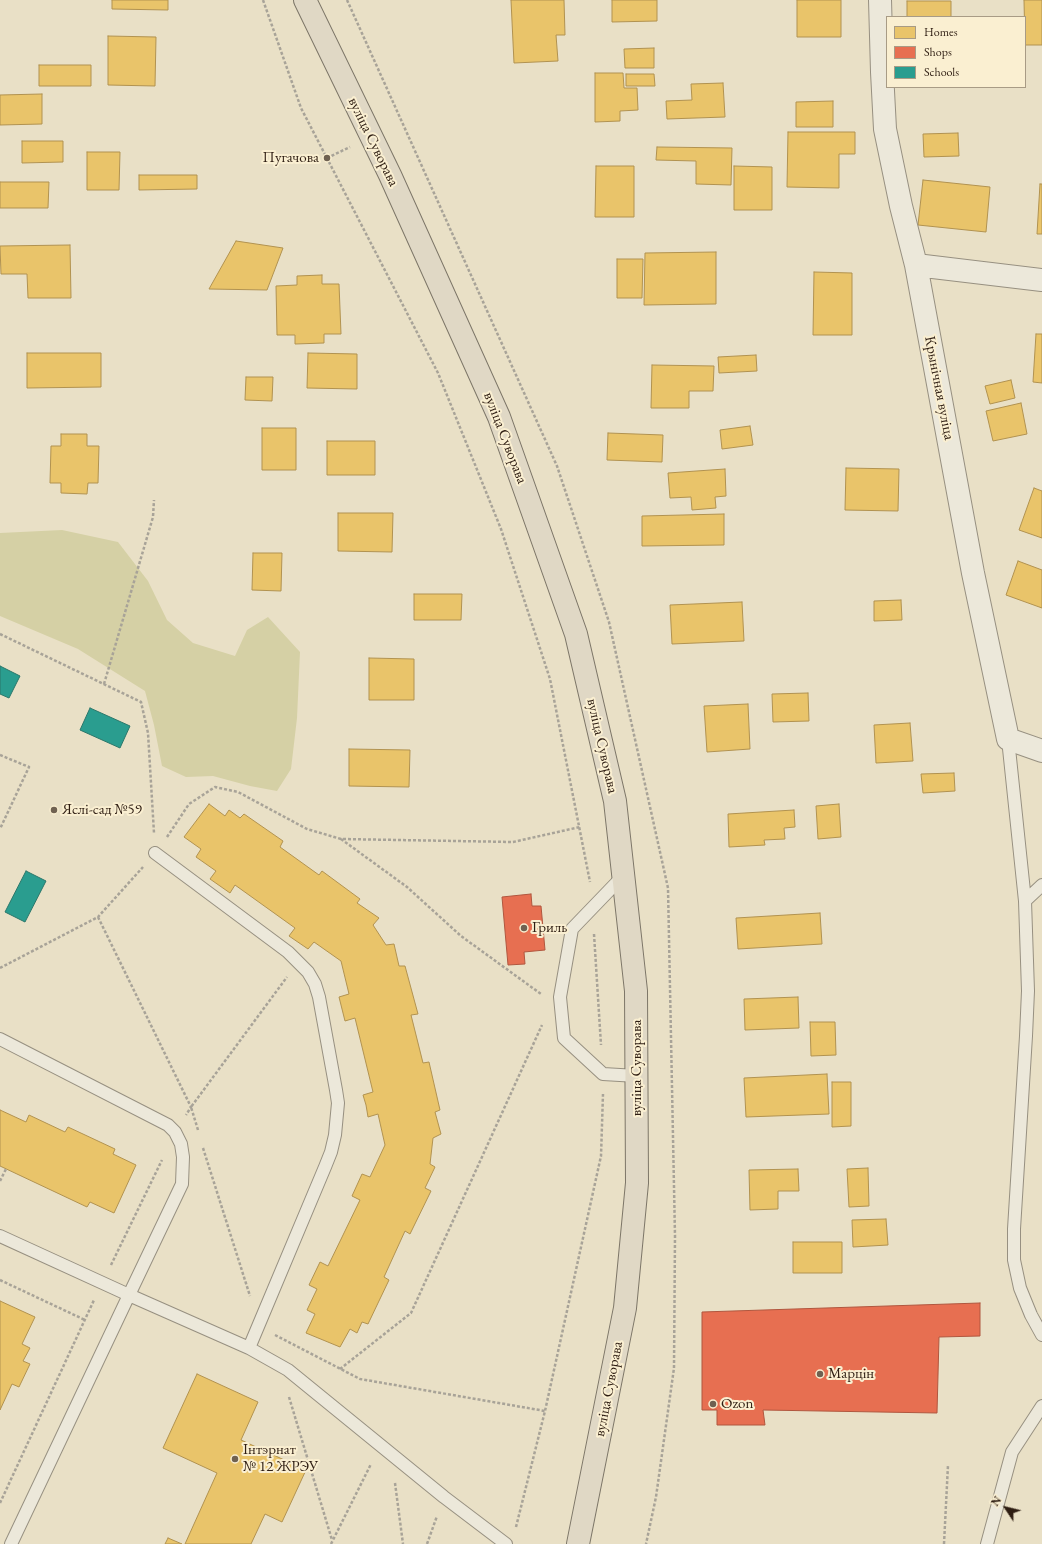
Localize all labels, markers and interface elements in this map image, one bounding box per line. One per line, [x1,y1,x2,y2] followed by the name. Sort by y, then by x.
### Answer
[886,16,1026,88] legend
[924,24,958,40] text: Homes
[924,44,952,60] text: Shops
[924,64,959,80] text: Schools
[344,95,402,189] street label: вуліца Суворава
[263,149,319,167] place label: Пугачова
[322,153,332,163] marker: Пугачова
[920,335,958,441] street label: Крынічная вуліца
[479,390,531,486] street label: вуліца Суворава
[582,697,622,795] street label: вуліца Суворава
[62,801,142,819] place label: Яслі-сад №59
[49,805,59,815] marker: Яслі-сад №59
[532,919,567,937] place label: Гриль
[519,923,529,933] marker: Гриль
[628,1020,646,1116] street label: вуліца Суворава
[591,1340,627,1438] street label: вуліца Суворава
[828,1365,874,1383] place label: Марцін
[815,1369,825,1379] marker: Марцін
[721,1395,753,1413] place label: Ozon
[708,1399,718,1409] marker: Ozon
[243,1441,318,1476] place label: Інтэрнат № 12 ЖРЭУ
[230,1454,240,1464] marker: Інтэрнат № 12 ЖРЭУ
[986,1488,1026,1528] north arrow
[988,1493,1004,1509] text: N

